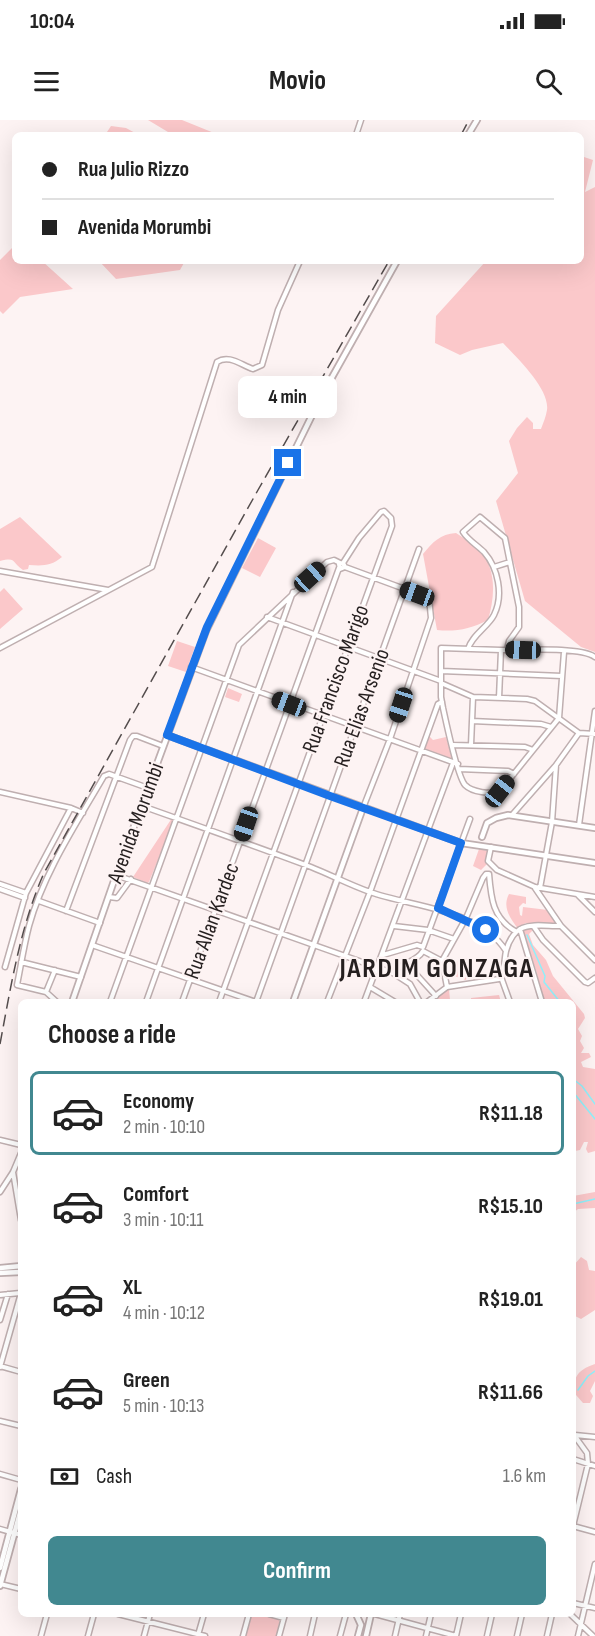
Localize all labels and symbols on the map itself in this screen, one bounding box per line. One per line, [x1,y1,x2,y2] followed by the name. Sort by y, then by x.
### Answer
[238,376,338,418] callout: 4 min
[274,449,301,476] route end
[291,558,329,596] car
[397,579,437,609] car
[297,601,375,757] street label: Rua Francisco Marigo
[505,640,541,660] car
[328,645,396,771] street label: Rua Elias Arsenio
[387,685,415,725] car
[269,689,309,719] car
[101,759,170,888] street label: Avenida Morumbi
[482,771,518,811] car
[232,804,260,844] car
[179,859,245,983] street label: Rua Allan Kardec
[472,916,499,943] route start
[339,952,534,985] district label: JARDIM GONZAGA

